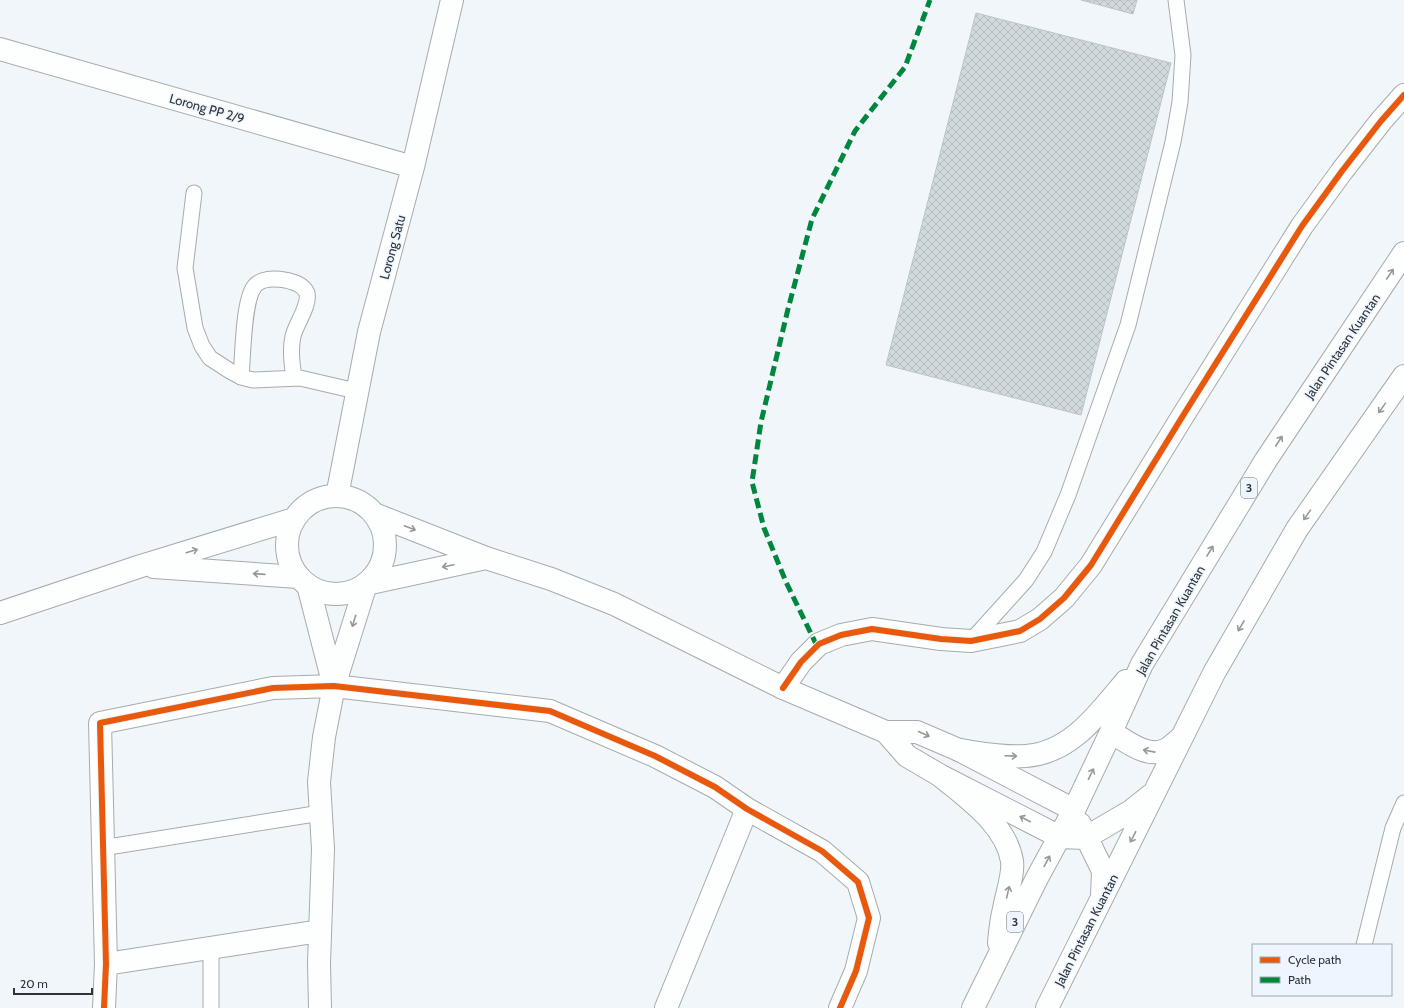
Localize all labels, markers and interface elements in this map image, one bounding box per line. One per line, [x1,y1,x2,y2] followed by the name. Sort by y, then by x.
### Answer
[168,90,246,126] street label: Lorong PP 2/9
[376,213,408,281] street label: Lorong Satu
[1386,268,1394,280] one-way arrow
[1300,290,1383,403] street label: Jalan Pintasan Kuantan
[1378,402,1386,413] one-way arrow
[1275,435,1283,446] one-way arrow
[1241,478,1257,498] road number: 3
[1303,509,1311,520] one-way arrow
[404,525,416,533] one-way arrow
[1207,545,1215,557] one-way arrow
[185,547,198,554] one-way arrow
[1132,562,1208,678] street label: Jalan Pintasan Kuantan
[442,563,455,571] one-way arrow
[253,571,266,578] one-way arrow
[350,614,357,627] one-way arrow
[1236,620,1244,632] one-way arrow
[917,731,929,739] one-way arrow
[1143,747,1156,755] one-way arrow
[1004,752,1017,760] one-way arrow
[1088,769,1095,781] one-way arrow
[1019,815,1031,822] one-way arrow
[1129,831,1136,843] one-way arrow
[1044,855,1051,867] one-way arrow
[1050,871,1121,990] street label: Jalan Pintasan Kuantan
[1004,885,1012,898] one-way arrow
[1007,912,1023,932] road number: 3
[1252,944,1392,996] legend
[1288,952,1341,967] text: Cycle path
[14,970,92,996] scale bar
[1288,972,1311,987] text: Path
[20,976,48,991] text: 20 m

